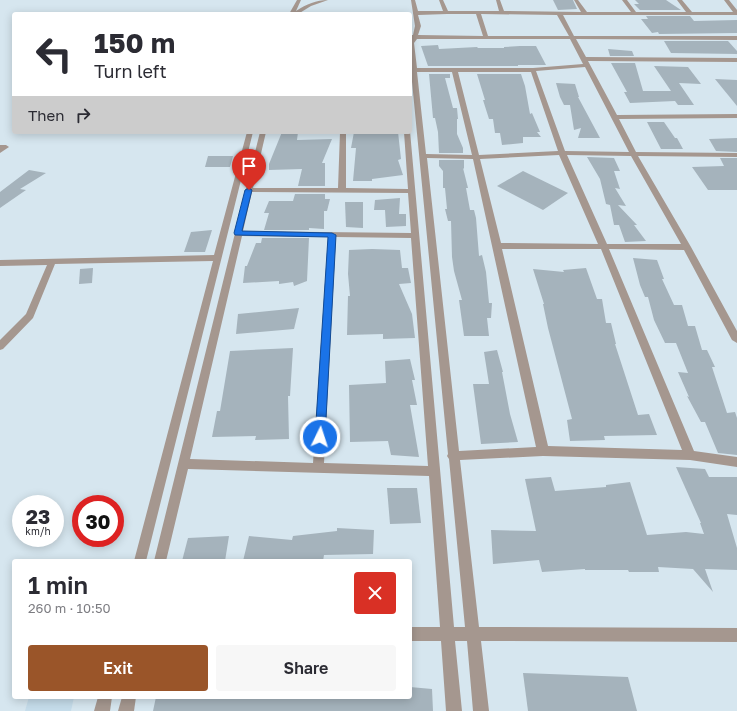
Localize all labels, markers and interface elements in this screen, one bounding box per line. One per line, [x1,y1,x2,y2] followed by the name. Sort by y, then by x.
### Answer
[94,26,175,59] text: 150 m
[28,28,80,80] icon: left
[94,60,167,82] text: Turn left
[72,104,94,126] icon: right
[28,106,64,124] text: Then
[232,149,266,190] pin
[238,155,260,177] icon: arrive
[299,416,341,458] position arrow
[72,495,124,547] speed limit sign: 30
[26,504,50,528] text: 23
[25,525,51,537] text: km/h
[28,570,88,599] text: 1 min
[354,572,396,614] button: close
[28,600,111,616] text: 260 m · 10:50
[28,645,208,691] button: Exit
[216,645,396,691] button: Share

